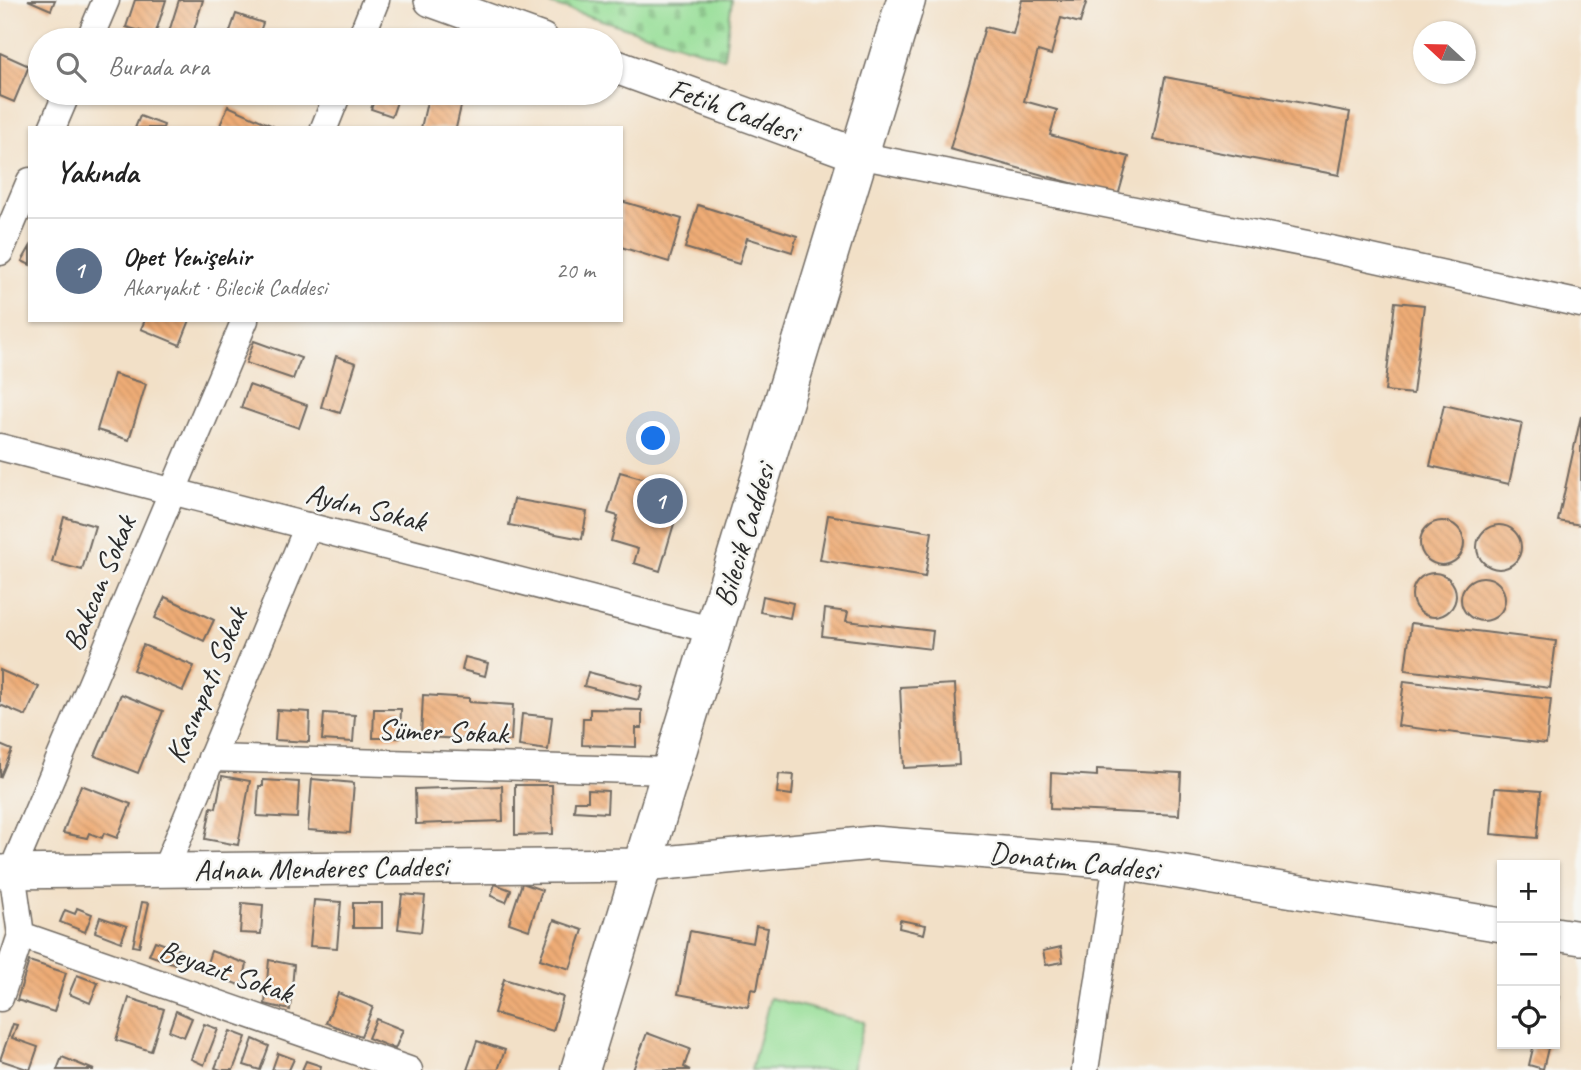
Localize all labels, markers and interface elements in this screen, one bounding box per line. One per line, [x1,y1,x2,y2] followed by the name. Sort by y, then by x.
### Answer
[1413,21,1476,84] north arrow
[28,28,623,105] search box
[52,48,90,86] icon: search
[108,50,209,83] text: Burada ara
[664,69,807,152] street label: Fetih Caddesi
[56,153,138,191] text: Yakında
[123,240,251,273] text: Opet Yenişehir
[74,256,84,285] text: 1
[556,256,595,285] text: 20 m
[123,273,327,302] text: Akaryakıt · Bilecik Caddesi
[636,421,670,455] your location
[704,456,785,611] street label: Bilecik Caddesi
[302,474,432,541] street label: Aydın Sokak
[637,475,683,527] pin: 1
[54,508,145,656] street label: Bakcan Sokak
[156,600,257,769] street label: Kasımpatı Sokak
[378,710,510,752] street label: Sümer Sokak
[988,833,1164,889] street label: Donatım Caddesi
[194,847,452,889] street label: Adnan Menderes Caddesi
[1497,860,1560,1049] map controls
[1497,860,1560,923] button: +
[1497,923,1560,986] button: −
[154,930,300,1012] street label: Beyazıt Sokak
[1497,986,1560,1049] button: locate

